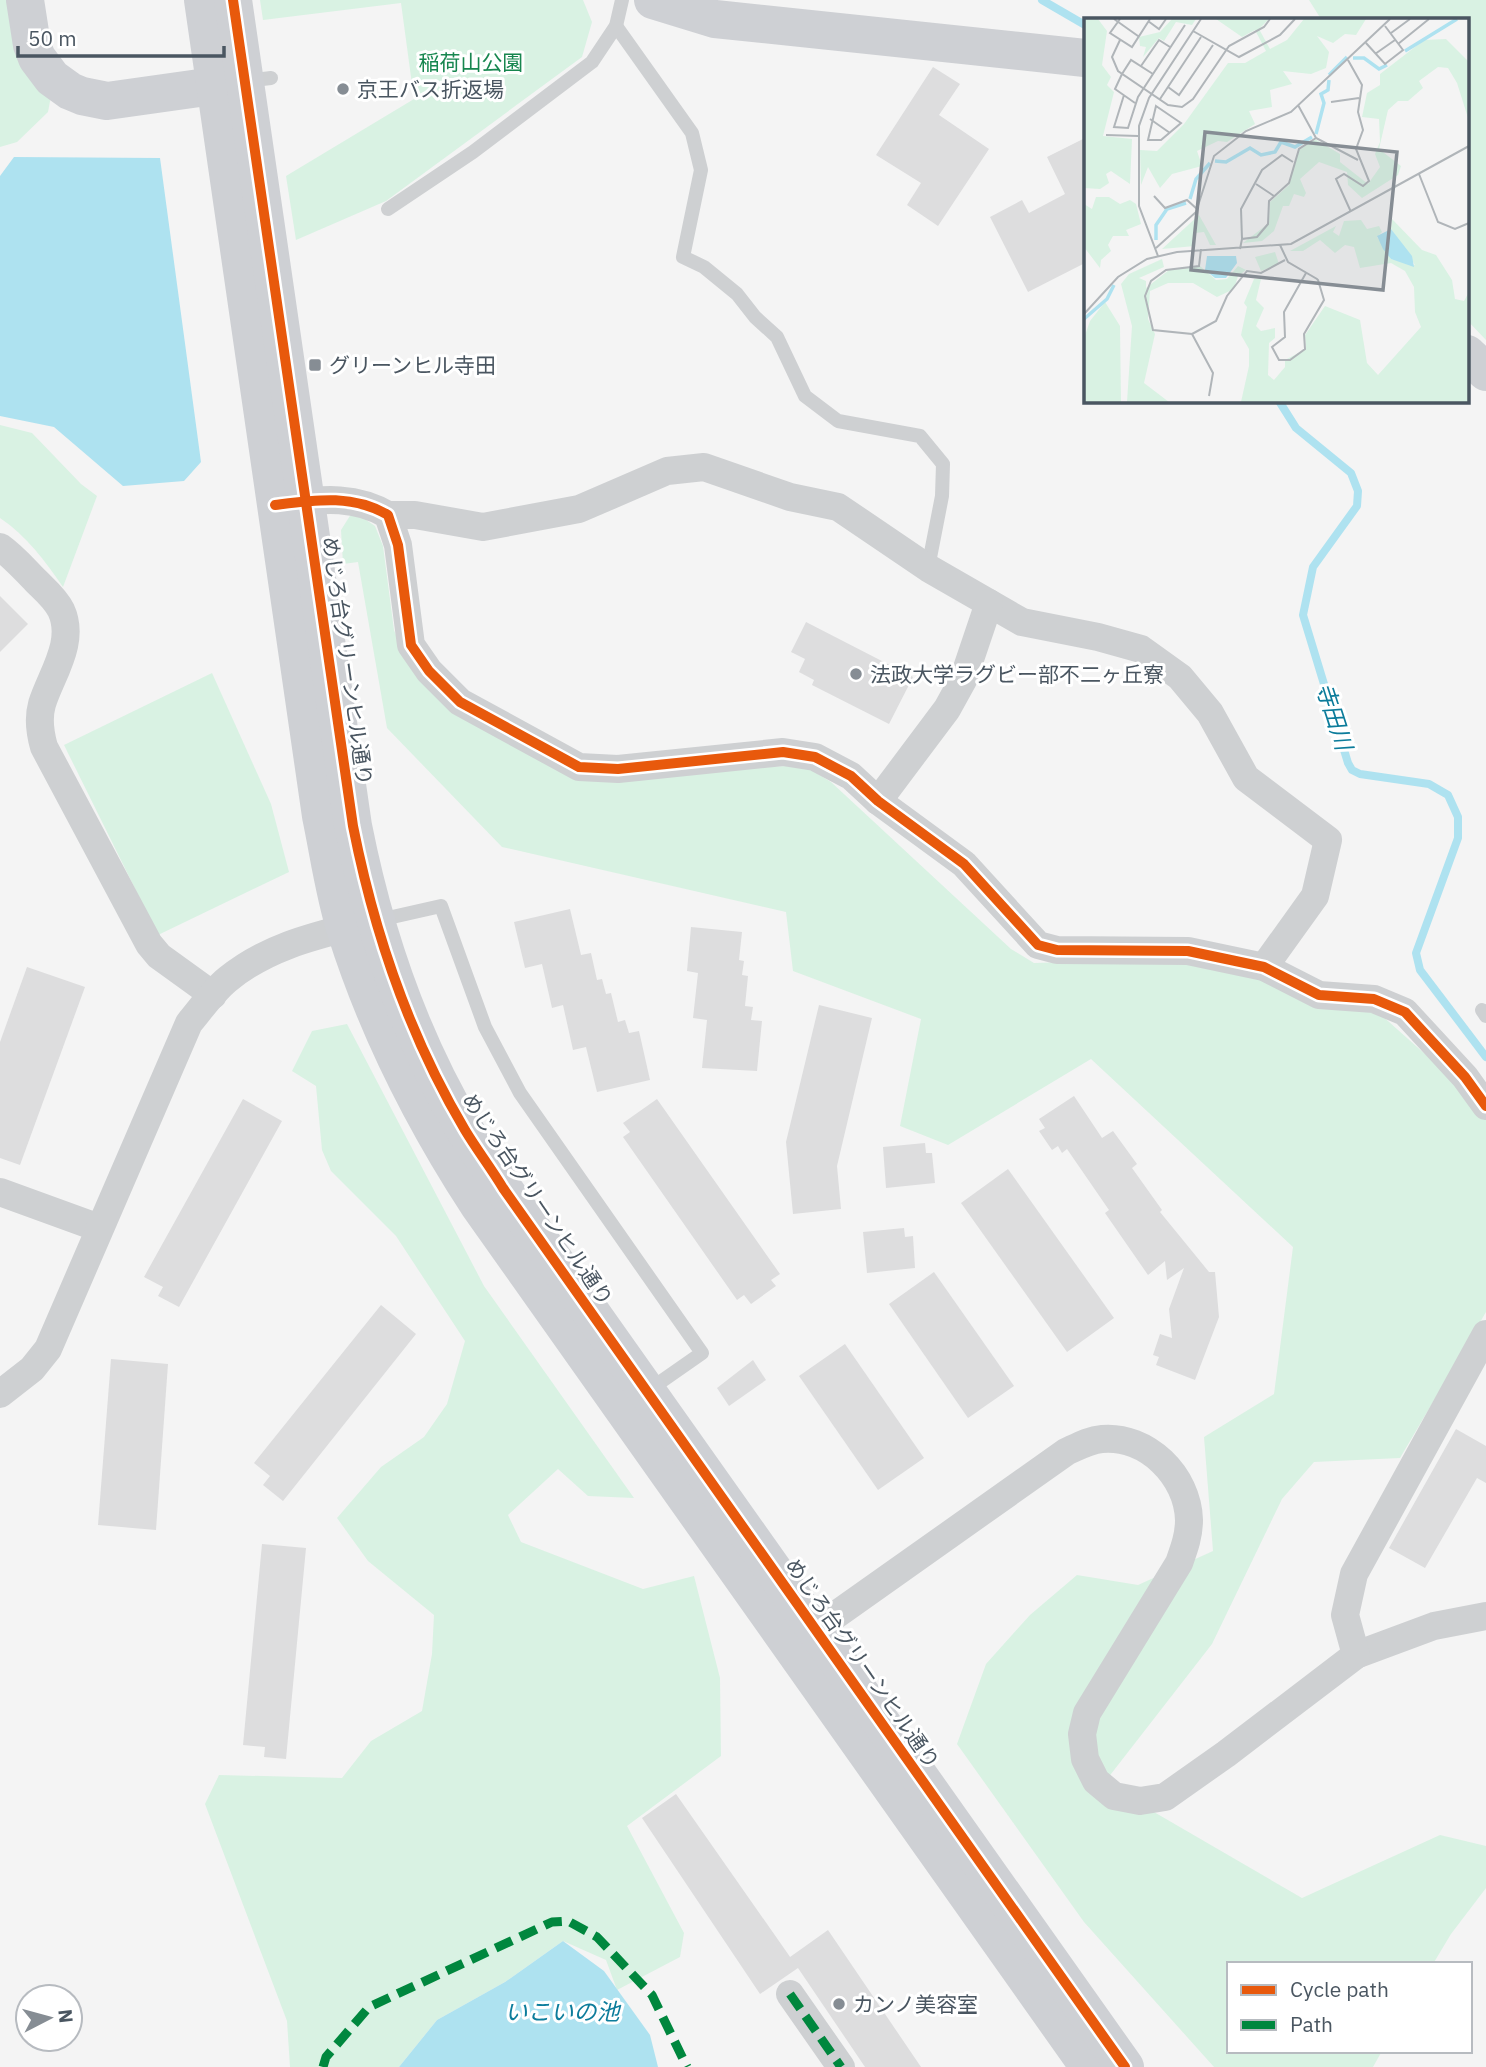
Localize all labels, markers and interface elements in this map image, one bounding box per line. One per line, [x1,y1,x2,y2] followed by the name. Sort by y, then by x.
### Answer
[18,14,224,58] scale bar
[1084,18,1468,402] inset map
[28,24,77,52] text: 50 m
[419,48,524,76] park label: 稲荷山公園
[357,75,504,103] place label: 京王バス折返場
[335,81,351,97] marker: 京王バス折返場
[329,351,496,379] place label: グリーンヒル寺田
[307,357,323,373] marker: グリーンヒル寺田
[317,535,379,787] street label: めじろ台グリーンヒル通り
[870,660,1164,688] place label: 法政大学ラグビー部不二ヶ丘寮
[848,666,864,682] marker: 法政大学ラグビー部不二ヶ丘寮
[1310,679,1361,756] water label: 寺田川
[456,1087,620,1311] street label: めじろ台グリーンヒル通り
[780,1552,946,1774] street label: めじろ台グリーンヒル通り
[1227,1962,1472,2053] legend
[1290,1975,1389,2003] text: Cycle path
[14,1983,84,2053] north arrow
[853,1990,978,2018] place label: カンノ美容室
[505,1996,622,2026] water label: いこいの池
[831,1996,847,2012] marker: カンノ美容室
[53,2008,79,2024] text: N
[1290,2010,1333,2038] text: Path

